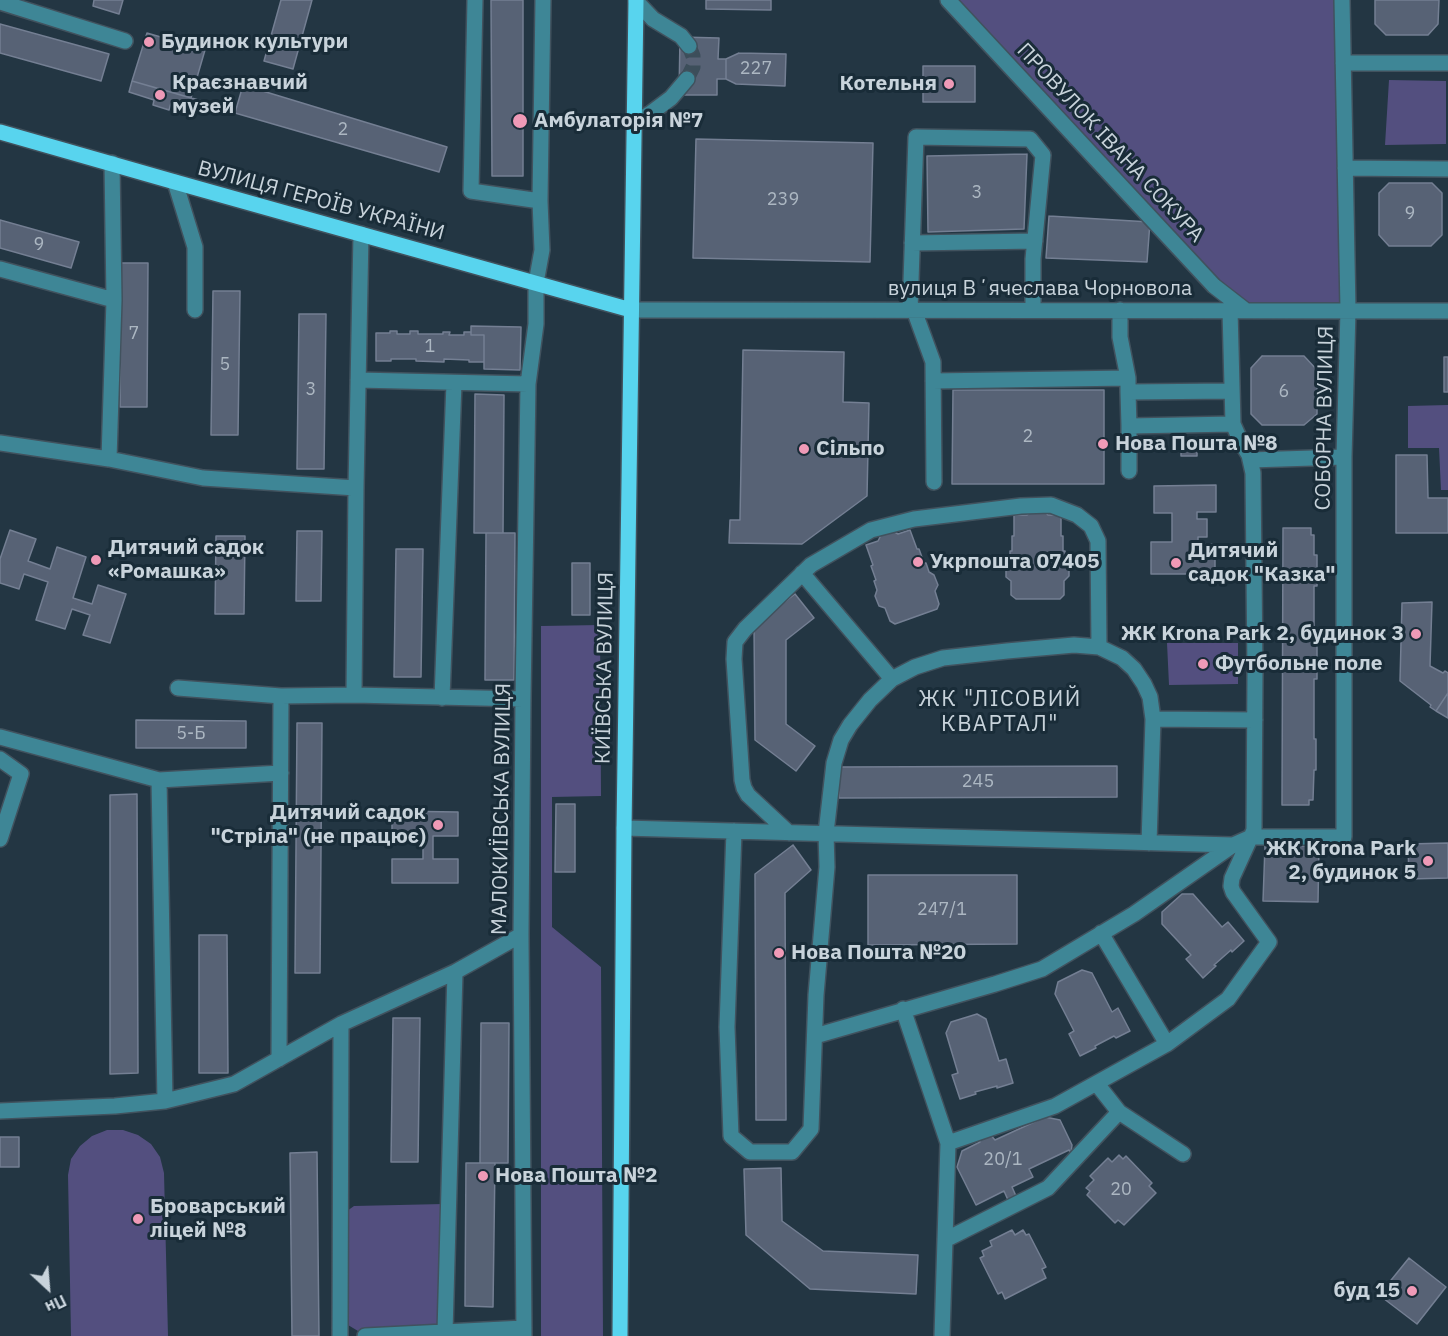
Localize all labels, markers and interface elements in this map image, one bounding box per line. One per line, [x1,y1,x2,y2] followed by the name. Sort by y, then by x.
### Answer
[161,29,348,55] place label: Будинок культури
[142,35,156,49] marker: Будинок культури
[1011,38,1209,248] street label: ПРОВУЛОК ІВАНА СОКУРА
[740,58,772,80] house number: 227
[172,70,308,120] place label: Краєзнавчий музей
[840,71,937,97] place label: Котельня
[942,77,956,91] marker: Котельня
[153,88,167,102] marker: Краєзнавчий музей
[534,108,703,134] place label: Амбулаторія №7
[511,112,529,130] marker: Амбулаторія №7
[338,119,348,141] house number: 2
[195,156,447,246] street label: ВУЛИЦЯ ГЕРОЇВ УКРАЇНИ
[972,182,982,204] house number: 3
[767,189,799,211] house number: 239
[1405,203,1415,225] house number: 9
[34,234,44,256] house number: 9
[888,276,1192,302] street label: вулиця Вʼячеслава Чорновола
[129,323,139,345] house number: 7
[1311,325,1339,511] street label: СОБОРНА ВУЛИЦЯ
[425,336,435,358] house number: 1
[220,354,230,376] house number: 5
[306,379,316,401] house number: 3
[1279,381,1289,403] house number: 6
[1023,426,1033,448] house number: 2
[1115,431,1277,457] place label: Нова Пошта №8
[816,436,885,462] place label: Сільпо
[1096,437,1110,451] marker: Нова Пошта №8
[797,442,811,456] marker: Сільпо
[108,535,264,585] place label: Дитячий садок «Ромашка»
[1188,538,1336,588] place label: Дитячий садок "Казка"
[930,549,1100,575] place label: Укрпошта 07405
[89,553,103,567] marker: Дитячий садок «Ромашка»
[911,555,925,569] marker: Укрпошта 07405
[1169,556,1183,570] marker: Дитячий садок "Казка"
[591,572,619,764] street label: КИЇВСЬКА ВУЛИЦЯ
[1121,621,1404,647] place label: ЖК Krona Park 2, будинок 3
[1409,627,1423,641] marker: ЖК Krona Park 2, будинок 3
[1215,651,1383,677] place label: Футбольне поле
[1196,657,1210,671] marker: Футбольне поле
[487,683,517,935] street label: МАЛОКИЇВСЬКА ВУЛИЦЯ
[918,687,1082,738] district label: ЖК "ЛІСОВИЙ КВАРТАЛ"
[176,723,206,745] house number: 5-Б
[962,771,994,793] house number: 245
[210,800,426,850] place label: Дитячий садок "Стріла" (не працює)
[431,818,445,832] marker: Дитячий садок "Стріла" (не працює)
[1266,836,1416,886] place label: ЖК Krona Park 2, будинок 5
[1421,854,1435,868] marker: ЖК Krona Park 2, будинок 5
[917,899,967,921] house number: 247/1
[791,940,966,966] place label: Нова Пошта №20
[772,946,786,960] marker: Нова Пошта №20
[983,1149,1023,1171] house number: 20/1
[495,1163,657,1189] place label: Нова Пошта №2
[476,1169,490,1183] marker: Нова Пошта №2
[1110,1179,1132,1201] house number: 20
[150,1194,286,1244] place label: Броварський ліцей №8
[131,1212,145,1226] marker: Броварський ліцей №8
[18,1258,78,1318] north arrow
[1334,1278,1400,1304] place label: буд 15
[1405,1284,1419,1298] marker: буд 15
[42,1291,70,1318] text: Пн

